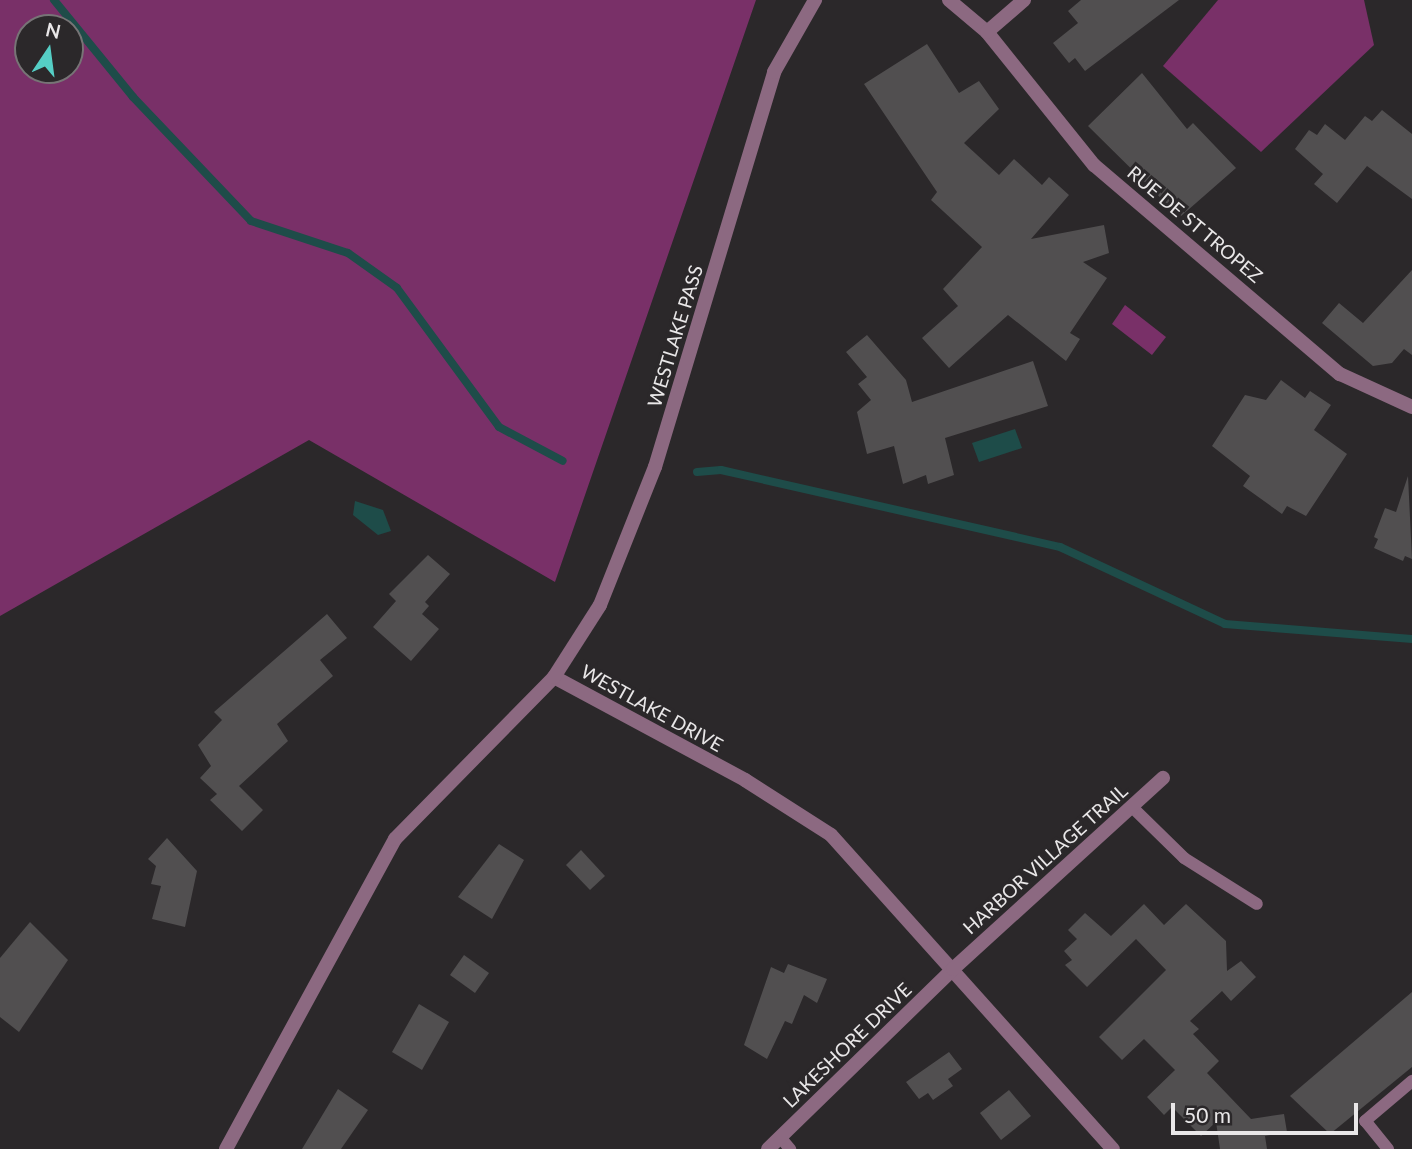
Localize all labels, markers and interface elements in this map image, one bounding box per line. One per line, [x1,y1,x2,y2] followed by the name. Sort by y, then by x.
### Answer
[14,14,84,84] north arrow
[44,17,63,43] text: N
[1122,161,1268,287] street label: RUE DE ST TROPEZ
[643,262,707,410] street label: WESTLAKE PASS
[577,660,727,756] street label: WESTLAKE DRIVE
[958,779,1132,939] street label: HARBOR VILLAGE TRAIL
[778,978,916,1112] street label: LAKESHORE DRIVE
[1174,1090,1361,1134] scale bar
[1184,1102,1231,1127] text: 50 m

